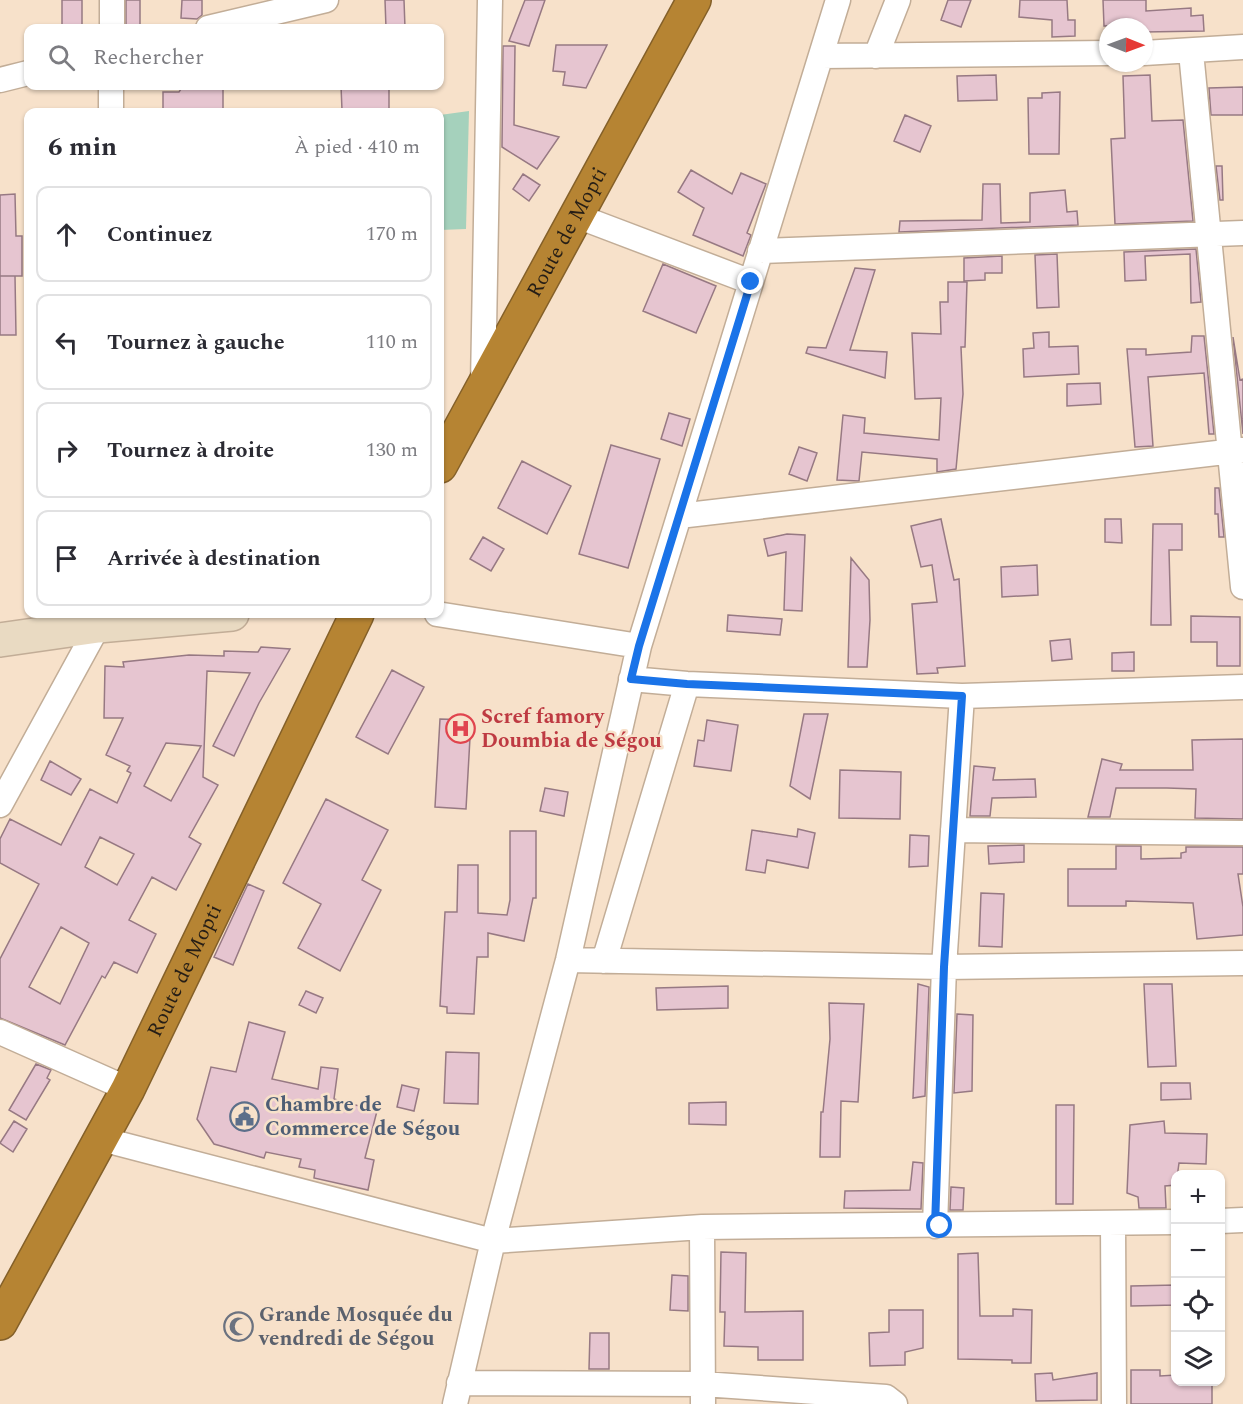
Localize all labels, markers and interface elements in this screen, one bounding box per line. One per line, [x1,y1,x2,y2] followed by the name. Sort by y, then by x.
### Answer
[1099,18,1153,72] north arrow
[24,24,444,90] search box
[45,41,78,74] icon: search
[93,41,204,74] text: Rechercher
[48,127,117,167] text: 6 min
[294,132,420,162] text: À pied · 410 m
[519,161,616,304] street label: Route de Mopti
[50,218,83,251] icon: ahead
[107,218,213,251] text: Continuez
[366,219,418,249] text: 170 m
[737,268,763,294] route end
[50,326,83,359] icon: left
[107,326,285,359] text: Tournez à gauche
[366,327,418,357] text: 110 m
[50,434,83,467] icon: right
[107,434,274,467] text: Tournez à droite
[366,435,418,465] text: 130 m
[50,542,83,575] icon: arrive
[107,542,321,575] text: Arrivée à destination
[481,701,662,757] place label: Scref famory Doumbia de Ségou
[444,713,476,745] hospital icon: Scref famory Doumbia de Ségou
[139,899,231,1043] street label: Route de Mopti
[265,1089,461,1145] place label: Chambre de Commerce de Ségou
[228,1101,260,1133] public building icon: Chambre de Commerce de Ségou
[1171,1170,1225,1386] map controls
[1171,1170,1225,1224] button: +
[926,1212,952,1238] route start
[1171,1224,1225,1278] button: −
[1171,1278,1225,1332] button: locate
[258,1299,453,1355] place label: Grande Mosquée du vendredi de Ségou
[222,1311,254,1343] mosque icon: Grande Mosquée du vendredi de Ségou
[1171,1332,1225,1386] button: layers

